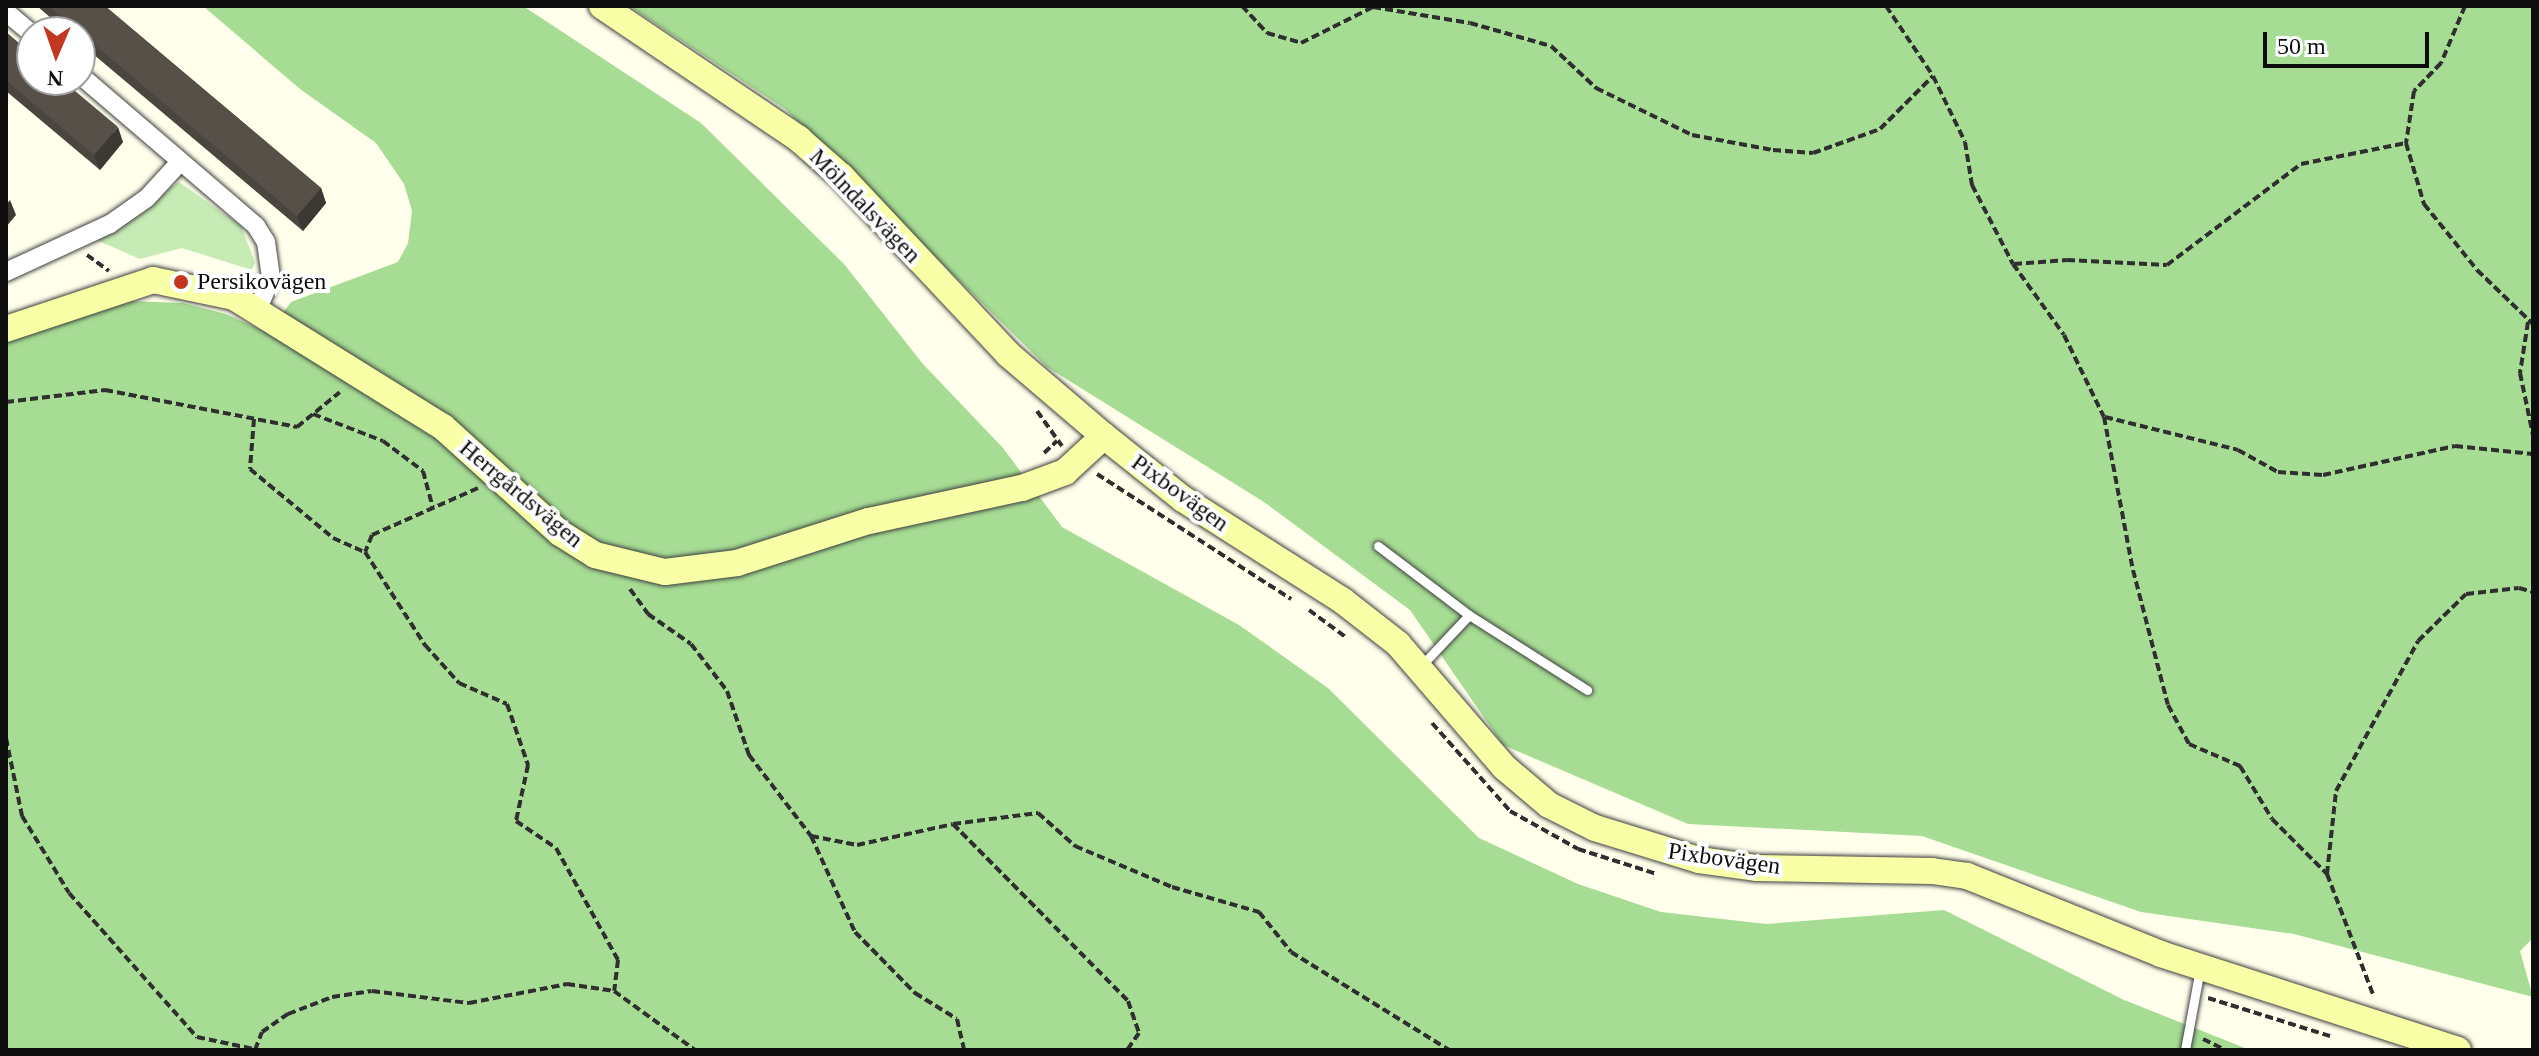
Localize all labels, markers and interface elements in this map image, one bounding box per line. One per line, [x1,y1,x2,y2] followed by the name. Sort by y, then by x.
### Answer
[16,16,96,96] north arrow
[2267,16,2433,66] scale bar
[2277,33,2326,59] text: 50 m
[47,66,64,91] text: N
[803,143,927,269] street label: Mölndalsvägen
[197,268,326,296] place label: Persikovägen
[172,273,190,291] marker: Persikovägen
[453,434,589,554] street label: Herrgårdsvägen
[1126,448,1234,538] street label: Pixbovägen
[1666,837,1782,881] street label: Pixbovägen

